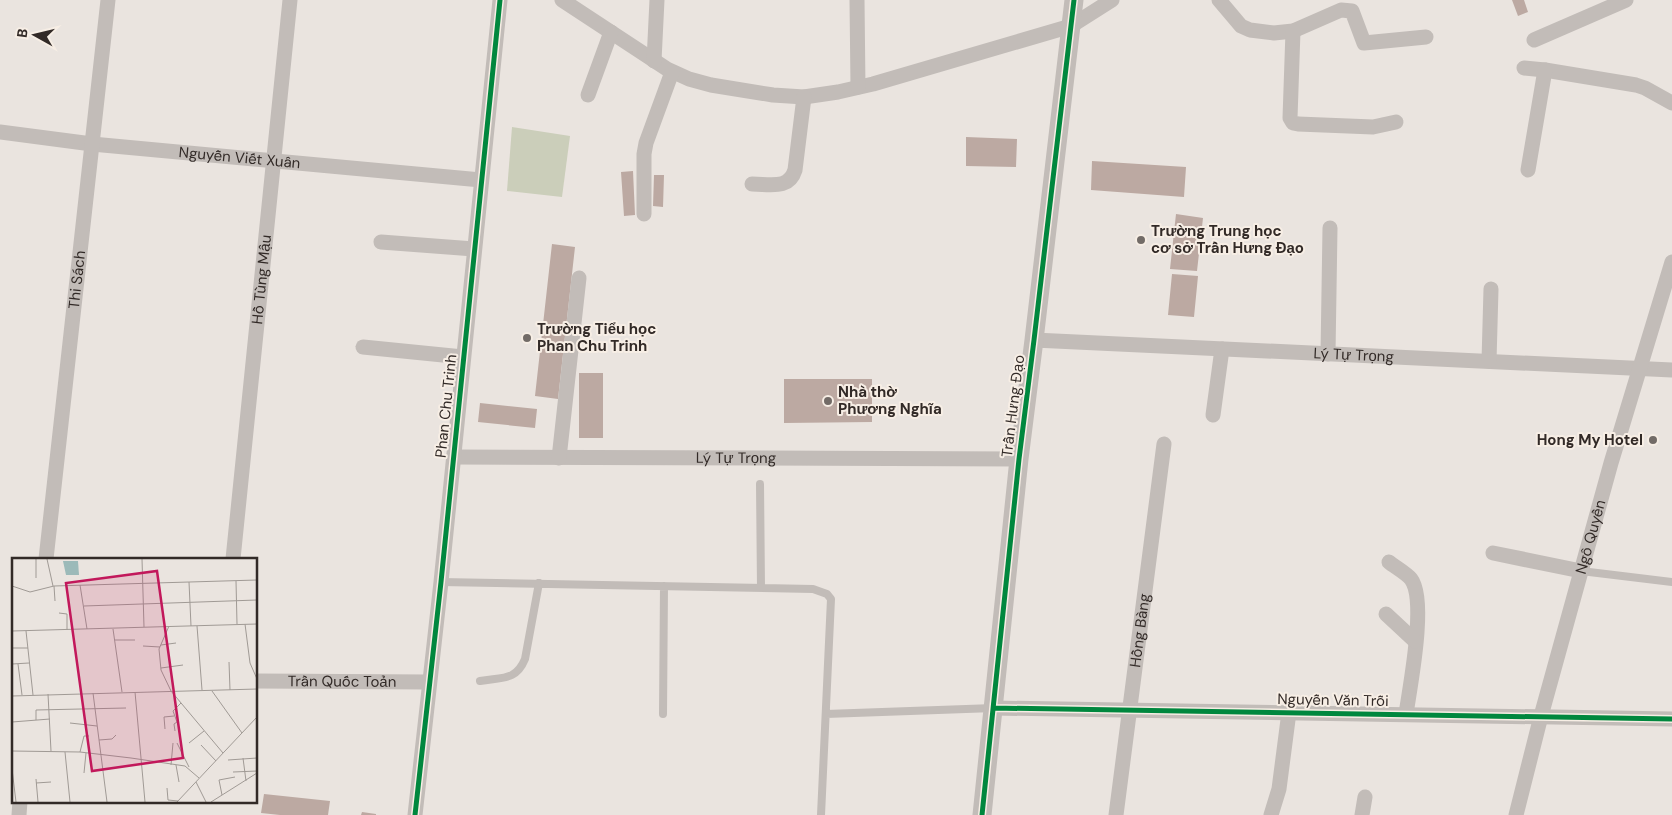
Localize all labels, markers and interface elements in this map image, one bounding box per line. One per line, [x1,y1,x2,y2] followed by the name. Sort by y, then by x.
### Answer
[10,10,60,60] north arrow
[13,27,32,39] text: B
[178,142,301,173] street label: Nguyễn Viết Xuân
[1151,221,1304,258] place label: Trường Trung học cơ sở Trần Hưng Đạo
[247,234,276,325] street label: Hồ Tùng Mậu
[1135,234,1147,246] marker: Trường Trung học cơ sở Trần Hưng Đạo
[64,249,90,310] street label: Thi Sách
[537,319,656,356] place label: Trường Tiểu học Phan Chu Trinh
[521,332,533,344] marker: Trường Tiểu học Phan Chu Trinh
[1313,343,1394,367] street label: Lý Tự Trọng
[431,353,461,459] street label: Phan Chu Trinh
[997,354,1029,458] street label: Trần Hưng Đạo
[838,382,942,419] place label: Nhà thờ Phương Nghĩa
[822,395,834,407] marker: Nhà thờ Phương Nghĩa
[1537,430,1643,450] place label: Hong My Hotel
[1647,434,1659,446] marker: Hong My Hotel
[696,448,776,468] street label: Lý Tự Trọng
[1571,497,1610,576] street label: Ngô Quyền
[12,558,258,802] inset map
[1125,592,1155,669] street label: Hồng Bàng
[288,671,396,692] street label: Trần Quốc Toản
[1277,689,1389,711] street label: Nguyễn Văn Trỗi

